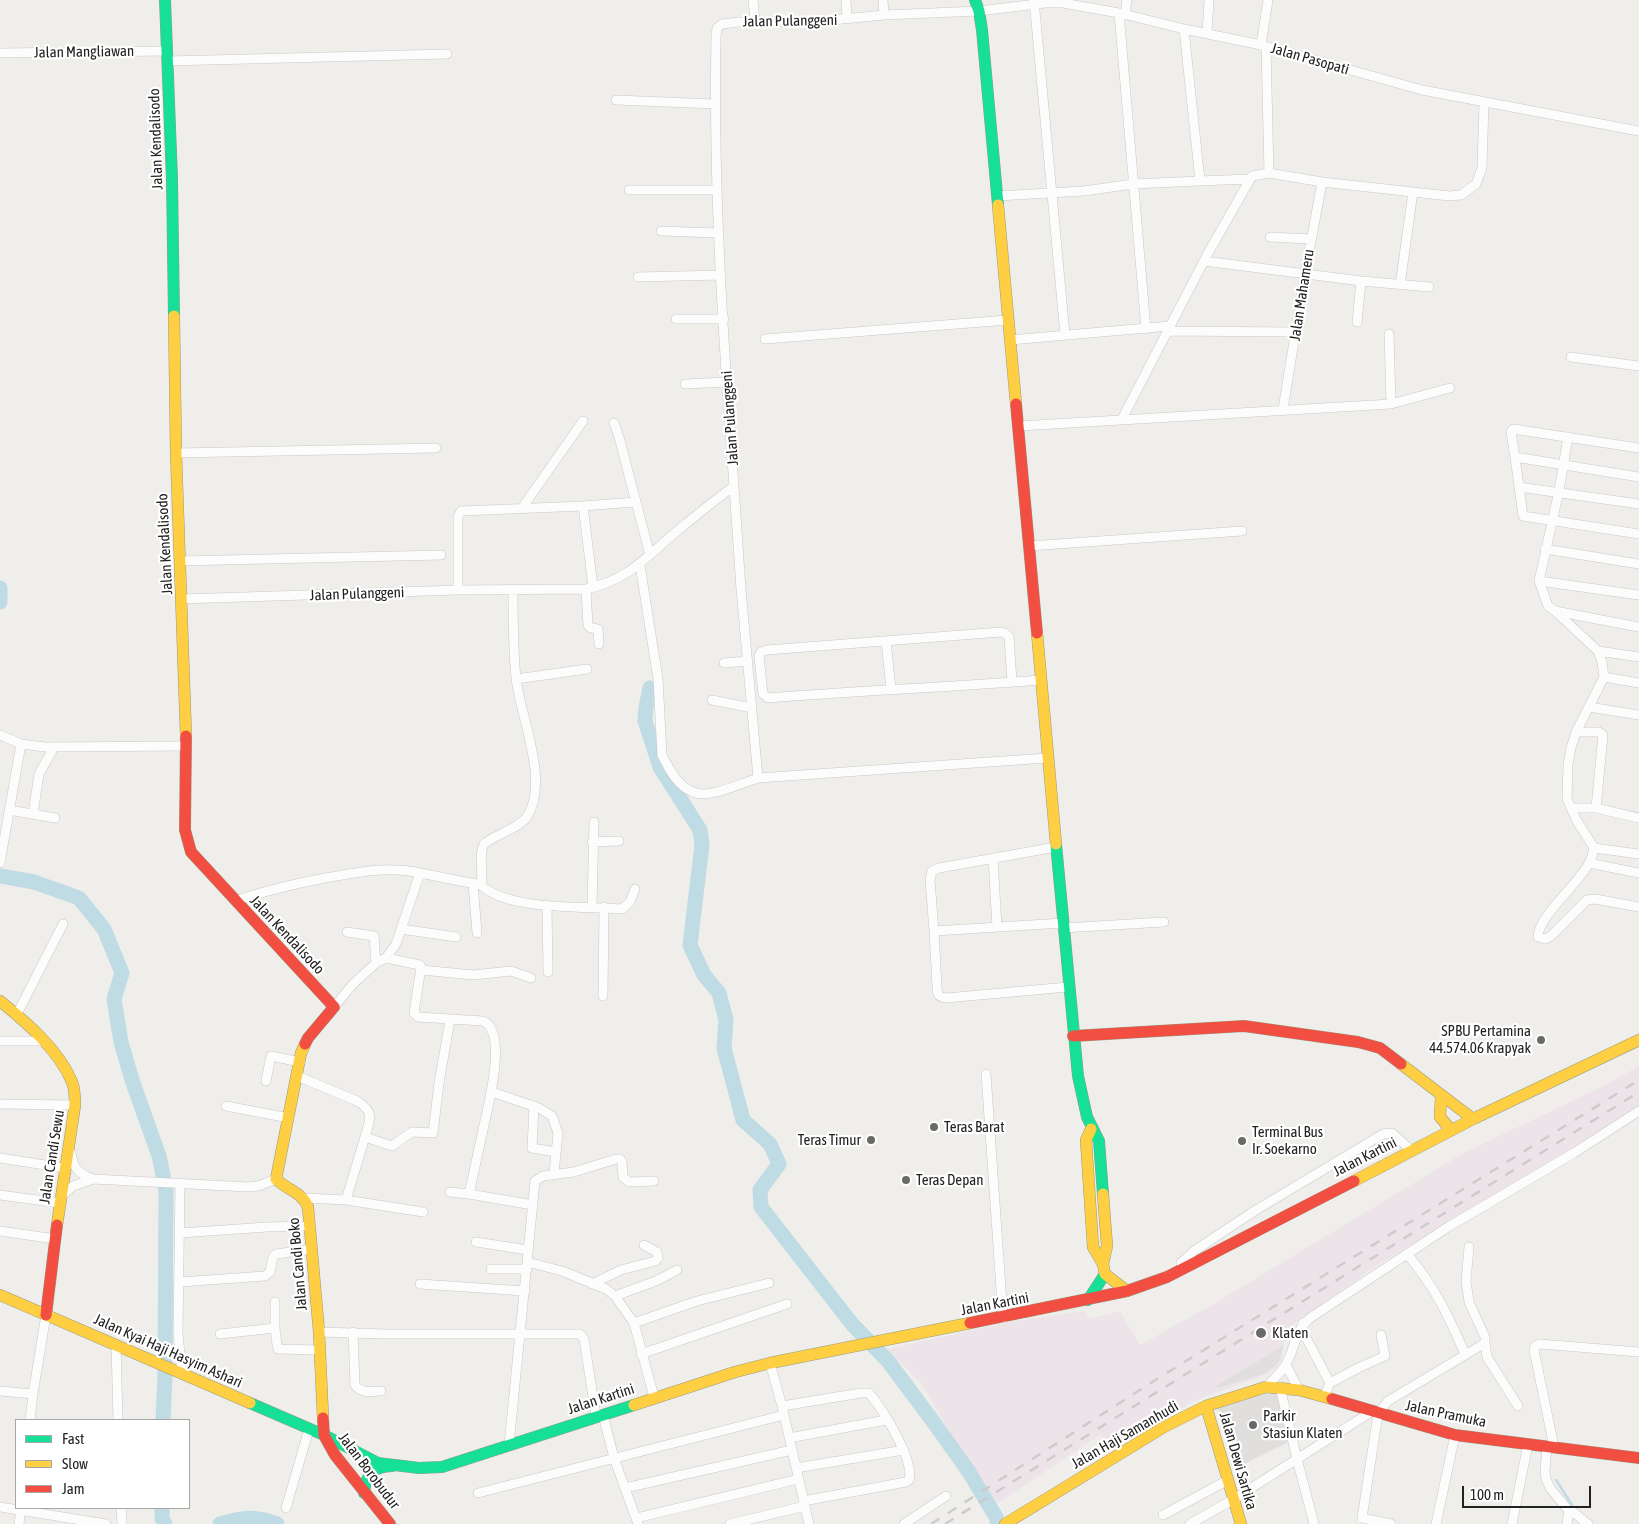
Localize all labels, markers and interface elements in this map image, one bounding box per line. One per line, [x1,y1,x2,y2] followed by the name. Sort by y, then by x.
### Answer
[742,11,838,31] street label: Jalan Pulanggeni
[1269,39,1351,79] street label: Jalan Pasopati
[34,42,134,62] street label: Jalan Mangliawan
[145,88,167,190] street label: Jalan Kendalisodo
[1286,248,1318,342] street label: Jalan Mahameru
[718,370,742,466] street label: Jalan Pulanggeni
[153,493,177,595] street label: Jalan Kendalisodo
[309,583,405,605] street label: Jalan Pulanggeni
[246,892,328,978] street label: Jalan Kendalisodo
[1429,1022,1531,1057] place label: SPBU Pertamina 44.574.06 Krapyak
[1535,1034,1547,1046] marker: SPBU Pertamina 44.574.06 Krapyak
[36,1109,68,1205] street label: Jalan Candi Sewu
[944,1118,1004,1136] place label: Teras Barat
[928,1121,940,1133] marker: Teras Barat
[1252,1123,1323,1158] place label: Terminal Bus Ir. Soekarno
[798,1131,861,1149] place label: Teras Timur
[1330,1133,1400,1181] street label: Jalan Kartini
[865,1134,877,1146] marker: Teras Timur
[1236,1135,1248,1147] marker: Terminal Bus Ir. Soekarno
[916,1171,984,1189] place label: Teras Depan
[900,1174,912,1186] marker: Teras Depan
[285,1217,311,1311] street label: Jalan Candi Boko
[959,1289,1031,1319] street label: Jalan Kartini
[91,1310,245,1392] street label: Jalan Kyai Haji Hasyim Ashari
[1272,1324,1309,1342] place label: Klaten
[1254,1326,1268,1340] marker: Klaten
[565,1380,637,1418] street label: Jalan Kartini
[1068,1397,1182,1473] street label: Jalan Haji Samanhudi
[1404,1397,1488,1431] street label: Jalan Pramuka
[1263,1407,1342,1442] place label: Parkir Stasiun Klaten
[1216,1410,1260,1512] street label: Jalan Dewi Sartika
[15,1419,190,1509] legend
[1247,1419,1259,1431] marker: Parkir Stasiun Klaten
[334,1429,404,1513] street label: Jalan Borobudur
[62,1430,84,1447] text: Fast
[62,1455,88,1472] text: Slow
[1464,1476,1593,1508] scale bar
[62,1480,85,1497] text: Jam
[1470,1486,1504,1503] text: 100 m

